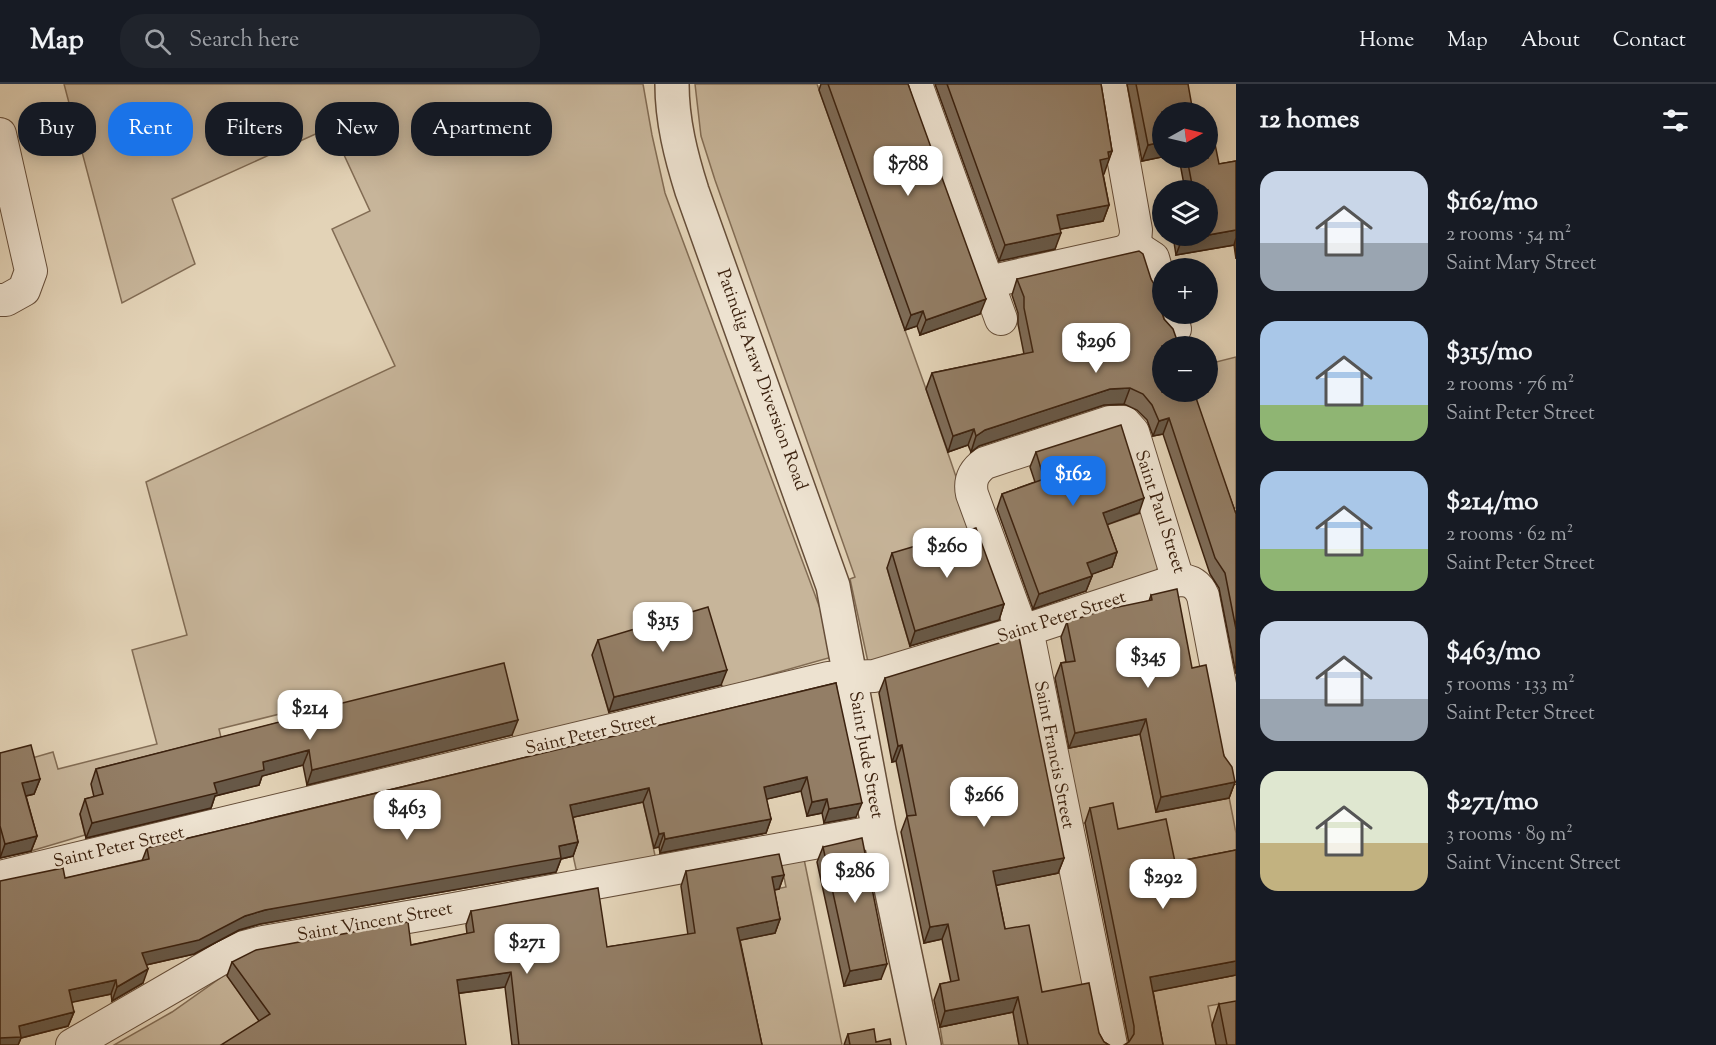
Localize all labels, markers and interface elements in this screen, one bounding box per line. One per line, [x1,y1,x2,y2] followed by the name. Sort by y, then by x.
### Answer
[120,14,540,68] search box
[30,21,84,61] text: Map
[141,25,174,58] icon: search
[189,25,299,57] text: Search here
[1359,26,1414,56] text: Home
[1447,26,1488,56] text: Map
[1521,26,1580,56] text: About
[1613,26,1686,56] text: Contact
[18,102,96,156] chip: Buy
[108,102,193,156] chip: Rent
[205,102,303,156] chip: Filters
[315,102,399,156] chip: New
[411,102,552,156] chip: Apartment
[1152,102,1218,168] north arrow
[1152,102,1218,402] map controls
[1260,102,1359,139] text: 12 homes
[1659,104,1692,137] icon: filters
[872,146,944,197] pin: $788
[888,151,928,180] text: $788
[1152,180,1218,246] button: layers
[1446,184,1538,221] text: $162/mo
[1308,195,1380,267] icon: home
[1446,221,1571,250] text: 2 rooms · 54 m²
[1446,250,1596,279] text: Saint Mary Street
[1152,258,1218,324] button: +
[709,266,813,494] street label: Patindig Araw Diversion Road
[1060,323,1132,374] pin: $296
[1076,328,1116,357] text: $296
[1446,334,1533,371] text: $315/mo
[1152,336,1218,402] button: −
[1308,345,1380,417] icon: home
[1446,371,1574,400] text: 2 rooms · 76 m²
[1446,400,1595,429] text: Saint Peter Street
[1127,447,1191,577] street label: Saint Paul Street
[1037,456,1109,507] pin: $162
[1055,461,1091,490] text: $162
[1446,484,1538,521] text: $214/mo
[1308,495,1380,567] icon: home
[1446,521,1574,550] text: 2 rooms · 62 m²
[911,528,983,579] pin: $260
[927,533,967,562] text: $260
[1446,550,1595,579] text: Saint Peter Street
[994,585,1130,651] street label: Saint Peter Street
[627,602,699,653] pin: $315
[647,607,679,636] text: $315
[1446,634,1541,671] text: $463/mo
[1112,638,1184,689] pin: $345
[1130,643,1166,672] text: $345
[1308,645,1380,717] icon: home
[1446,671,1575,700] text: 5 rooms · 133 m²
[1026,679,1080,831] street label: Saint Francis Street
[841,689,889,821] street label: Saint Jude Street
[274,690,346,741] pin: $214
[292,695,328,724] text: $214
[1446,700,1595,729] text: Saint Peter Street
[523,707,659,763] street label: Saint Peter Street
[948,777,1020,828] pin: $266
[964,782,1004,811] text: $266
[1446,784,1538,821] text: $271/mo
[371,790,443,841] pin: $463
[388,795,426,824] text: $463
[1308,795,1380,867] icon: home
[51,820,187,876] street label: Saint Peter Street
[1446,821,1573,850] text: 3 rooms · 89 m²
[1446,850,1621,879] text: Saint Vincent Street
[819,853,891,904] pin: $286
[835,858,875,887] text: $286
[1127,859,1199,910] pin: $292
[1143,864,1183,893] text: $292
[295,897,455,949] street label: Saint Vincent Street
[491,924,563,975] pin: $271
[509,929,545,958] text: $271

